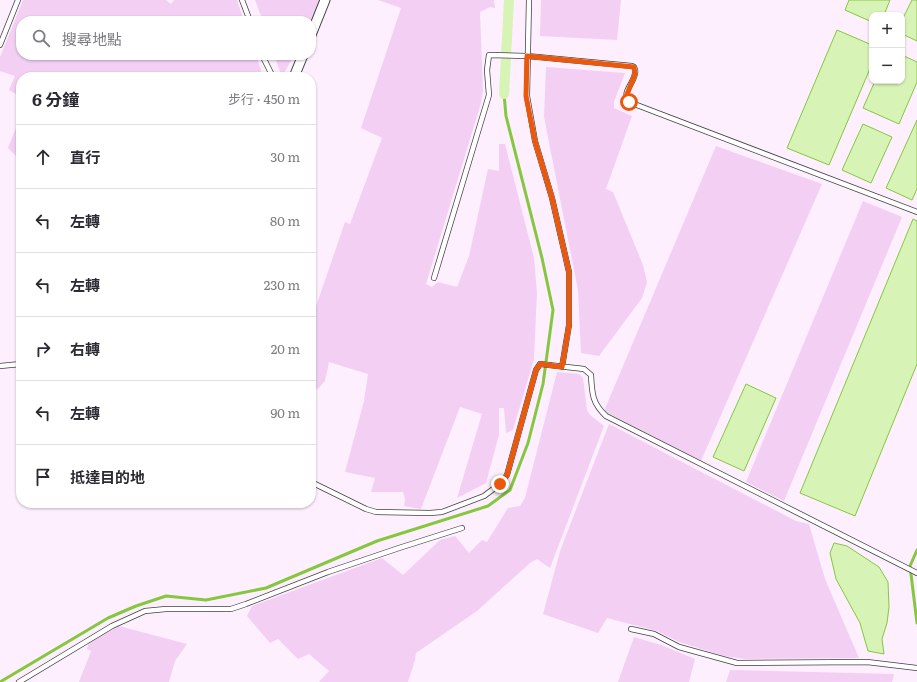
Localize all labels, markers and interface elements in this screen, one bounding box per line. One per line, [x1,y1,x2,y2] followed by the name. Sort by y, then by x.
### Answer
[869,12,905,84] map controls
[869,12,905,48] button: +
[16,16,316,60] search box
[30,27,52,49] icon: search
[62,27,122,50] text: 搜尋地點
[869,48,905,84] button: −
[32,86,79,111] text: 6 分鐘
[228,89,300,108] text: 步行 · 450 m
[620,93,638,111] route start
[70,145,100,168] text: 直行
[32,146,54,168] icon: ahead
[270,147,300,166] text: 30 m
[70,209,100,232] text: 左轉
[32,210,54,232] icon: left
[270,211,300,230] text: 80 m
[70,273,100,296] text: 左轉
[32,274,54,296] icon: left
[264,275,300,294] text: 230 m
[70,337,100,360] text: 右轉
[32,338,54,360] icon: right
[271,339,300,358] text: 20 m
[70,401,100,424] text: 左轉
[32,402,54,424] icon: left
[270,403,300,422] text: 90 m
[70,465,145,488] text: 抵達目的地
[32,466,54,488] icon: arrive
[491,475,509,493] route end

